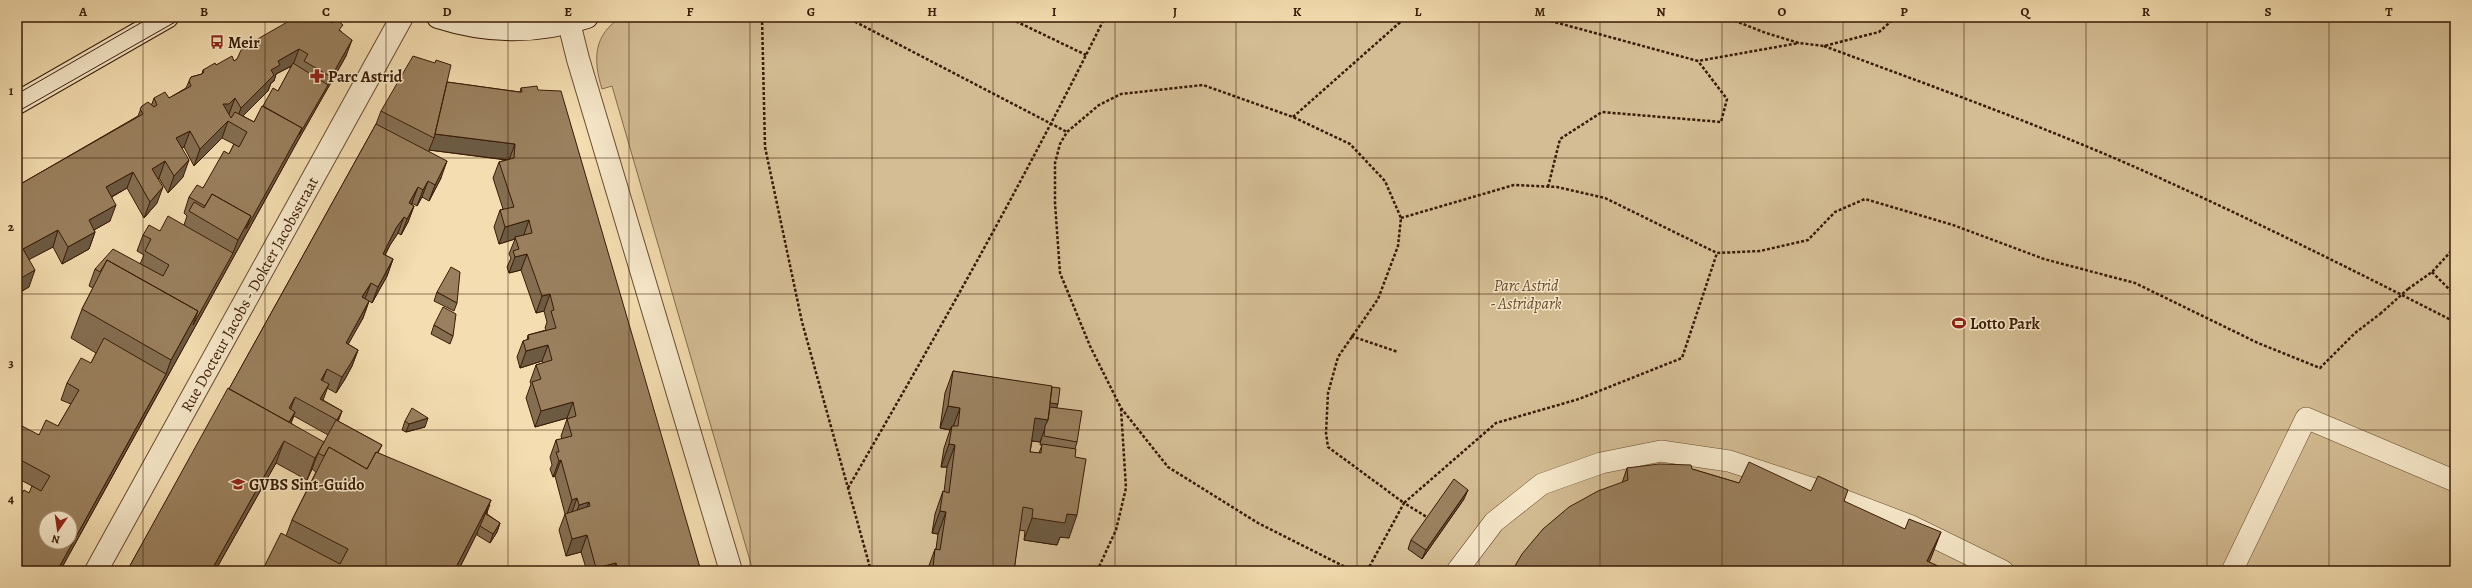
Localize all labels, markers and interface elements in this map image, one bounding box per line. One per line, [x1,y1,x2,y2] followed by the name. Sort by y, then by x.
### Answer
[78,3,88,20] text: A
[200,3,208,20] text: B
[322,3,330,20] text: C
[442,3,452,20] text: D
[564,3,572,20] text: E
[687,3,694,20] text: F
[807,3,815,20] text: G
[927,3,937,20] text: H
[1052,3,1057,20] text: I
[1173,3,1177,20] text: J
[1293,3,1302,20] text: K
[1415,3,1422,20] text: L
[1535,3,1546,20] text: M
[1656,3,1666,20] text: N
[1778,3,1787,20] text: O
[1900,3,1908,20] text: P
[2021,3,2032,20] text: Q
[2142,3,2151,20] text: R
[2264,3,2272,20] text: S
[2385,3,2393,20] text: T
[228,32,260,54] place label: Meir
[209,34,225,50] bus stop icon: Meir
[328,66,403,88] place label: Parc Astrid
[309,68,325,84] pharmacy icon: Parc Astrid
[9,82,14,99] text: 1
[176,173,324,416] street label: Rue Docteur Jacobs - Dokter Jacobsstraat
[8,218,15,235] text: 2
[1490,275,1562,315] park label: Parc Astrid - Astridpark
[1970,313,2040,335] place label: Lotto Park
[1951,315,1967,331] sports icon: Lotto Park
[8,354,14,371] text: 3
[249,474,364,496] place label: GVBS Sint-Guido
[230,476,246,492] school or university icon: GVBS Sint-Guido
[8,490,14,507] text: 4
[38,510,78,550] north arrow
[50,531,61,547] text: N

